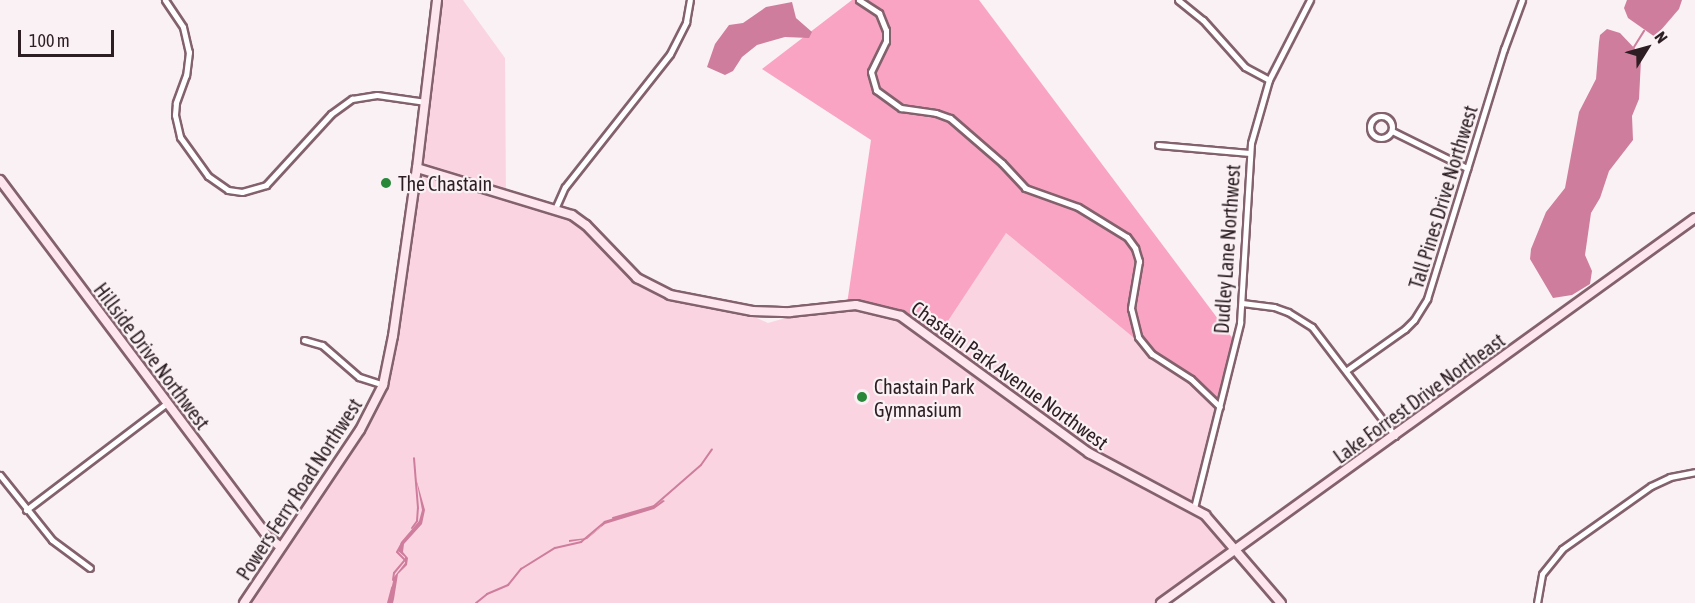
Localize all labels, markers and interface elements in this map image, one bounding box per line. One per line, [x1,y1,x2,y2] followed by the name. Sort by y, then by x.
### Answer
[21,18,117,56] scale bar
[1617,18,1677,78] north arrow
[1651,28,1671,46] text: N
[29,30,70,51] text: 100 m
[1404,103,1482,291] street label: Tall Pines Drive Northwest
[1209,163,1245,335] street label: Dudley Lane Northwest
[398,171,492,195] place label: The Chastain
[379,176,393,190] marker: The Chastain
[89,278,215,434] street label: Hillside Drive Northwest
[907,296,1113,454] street label: Chastain Park Avenue Northwest
[1329,328,1509,468] street label: Lake Forrest Drive Northeast
[874,374,975,421] place label: Chastain Park Gymnasium
[855,390,869,404] marker: Chastain Park Gymnasium
[231,394,367,584] street label: Powers Ferry Road Northwest

